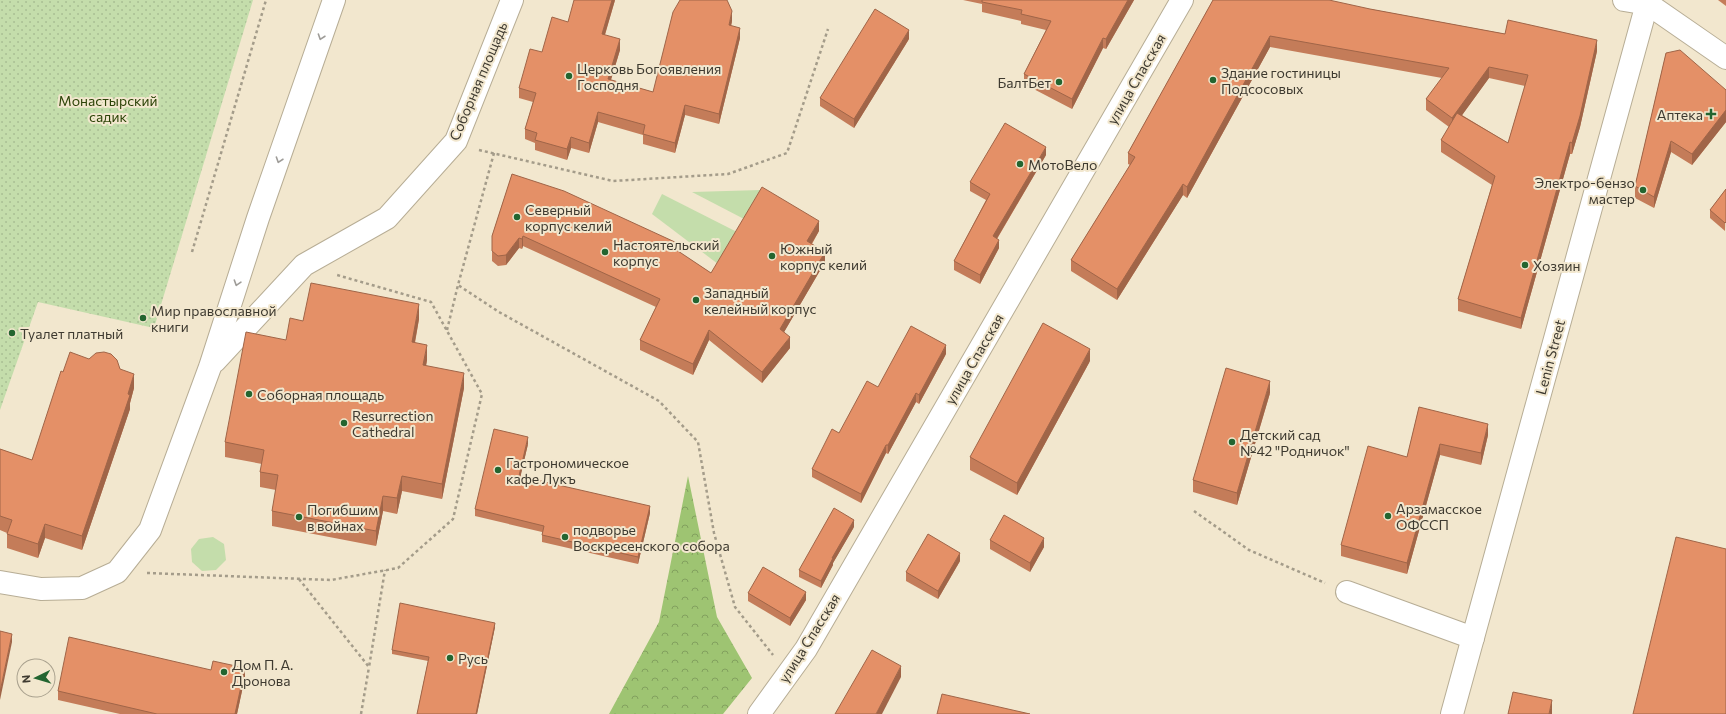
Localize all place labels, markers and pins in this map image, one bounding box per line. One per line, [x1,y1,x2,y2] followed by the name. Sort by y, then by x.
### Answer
[577,60,721,93] place label: Церковь Богоявления Господня
[1221,64,1341,97] place label: Здание гостиницы Подсосовых
[564,71,574,81] marker: Церковь Богоявления Господня
[998,74,1051,91] place label: БалтБет
[1208,75,1218,85] marker: Здание гостиницы Подсосовых
[1054,77,1064,87] marker: БалтБет
[1657,106,1703,123] place label: Аптека
[1706,109,1716,119] marker: Аптека
[1028,156,1097,173] place label: МотоВело
[1015,159,1025,169] marker: МотоВело
[1535,174,1635,207] place label: Электро-бензо мастер
[1638,185,1648,195] marker: Электро-бензо мастер
[525,201,612,234] place label: Северный корпус келий
[512,212,522,222] marker: Северный корпус келий
[613,236,720,269] place label: Настоятельский корпус
[780,240,867,273] place label: Южный корпус келий
[600,247,610,257] marker: Настоятельский корпус
[767,251,777,261] marker: Южный корпус келий
[1533,257,1581,274] place label: Хозяин
[1520,260,1530,270] marker: Хозяин
[704,284,817,317] place label: Западный келейный корпус
[691,295,701,305] marker: Западный келейный корпус
[151,302,277,335] place label: Мир православной книги
[138,313,148,323] marker: Мир православной книги
[20,325,123,342] place label: Туалет платный
[7,328,17,338] marker: Туалет платный
[257,386,384,403] place label: Соборная площадь
[244,389,254,399] marker: Соборная площадь
[352,407,433,440] place label: Resurrection Cathedral
[339,418,349,428] marker: Resurrection Cathedral
[1240,426,1350,459] place label: Детский сад №42 "Родничок"
[1227,437,1237,447] marker: Детский сад №42 "Родничок"
[506,454,629,487] place label: Гастрономическое кафе Лукъ
[493,465,503,475] marker: Гастрономическое кафе Лукъ
[1396,500,1482,533] place label: Арзамасское ОФССП
[307,501,378,534] place label: Погибшим в войнах
[1383,511,1393,521] marker: Арзамасское ОФССП
[294,512,304,522] marker: Погибшим в войнах
[573,521,730,554] place label: подворье Воскресенского собора
[560,532,570,542] marker: подворье Воскресенского собора
[458,650,488,667] place label: Русь
[445,653,455,663] marker: Русь
[232,656,293,689] place label: Дом П. А. Дронова
[219,667,229,677] marker: Дом П. А. Дронова

